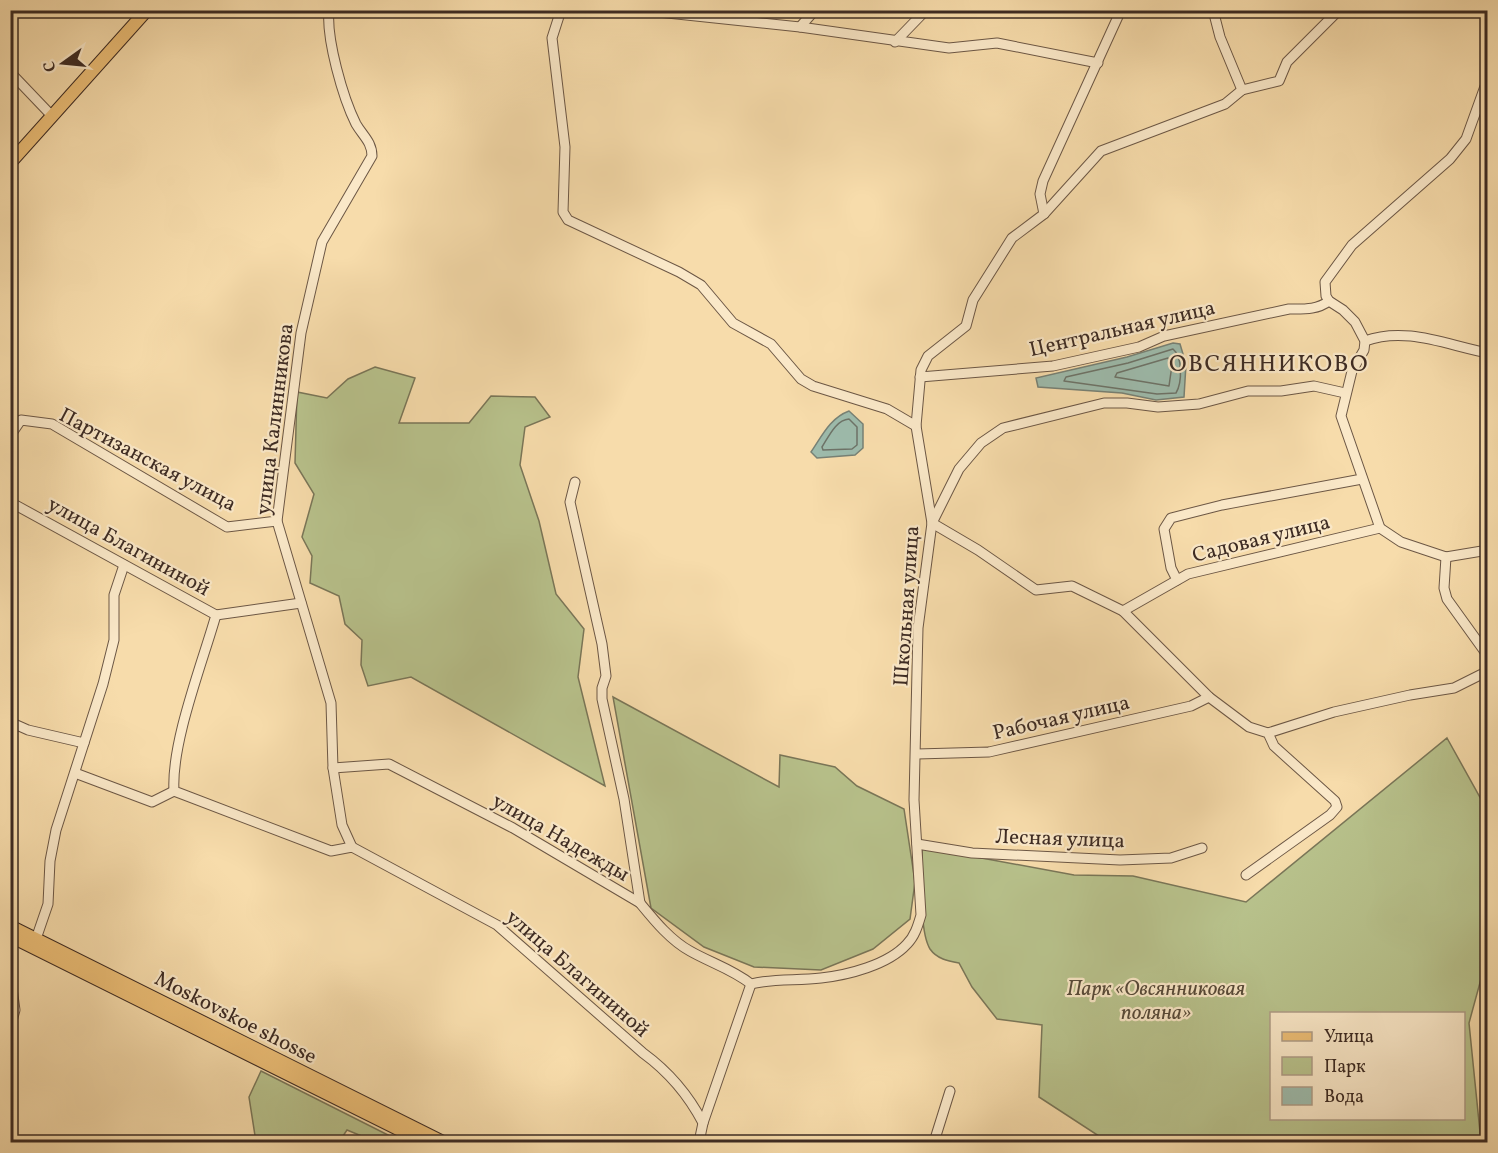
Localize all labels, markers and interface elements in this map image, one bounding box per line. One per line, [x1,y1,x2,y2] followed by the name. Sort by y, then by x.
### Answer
[33,33,93,93] north arrow
[38,59,62,74] text: С
[1026,294,1218,365] street label: Центральная улица
[249,322,302,517] street label: улица Калинникова
[1169,348,1369,382] district label: ОВСЯННИКОВО
[54,401,241,519] street label: Партизанская улица
[42,491,215,604] street label: улица Благининой
[1189,508,1333,571] street label: Садовая улица
[887,525,928,687] street label: Школьная улица
[990,689,1133,748] street label: Рабочая улица
[486,787,634,889] street label: улица Надежды
[995,823,1125,856] street label: Лесная улица
[499,904,655,1045] street label: улица Благининой
[149,965,321,1072] street label: Moskovskoe shosse
[1067,975,1245,1028] park label: Парк «Овсянниковая поляна»
[1270,1012,1465,1120] legend
[1324,1025,1374,1050] text: Улица
[1324,1055,1366,1080] text: Парк
[1324,1085,1364,1110] text: Вода

